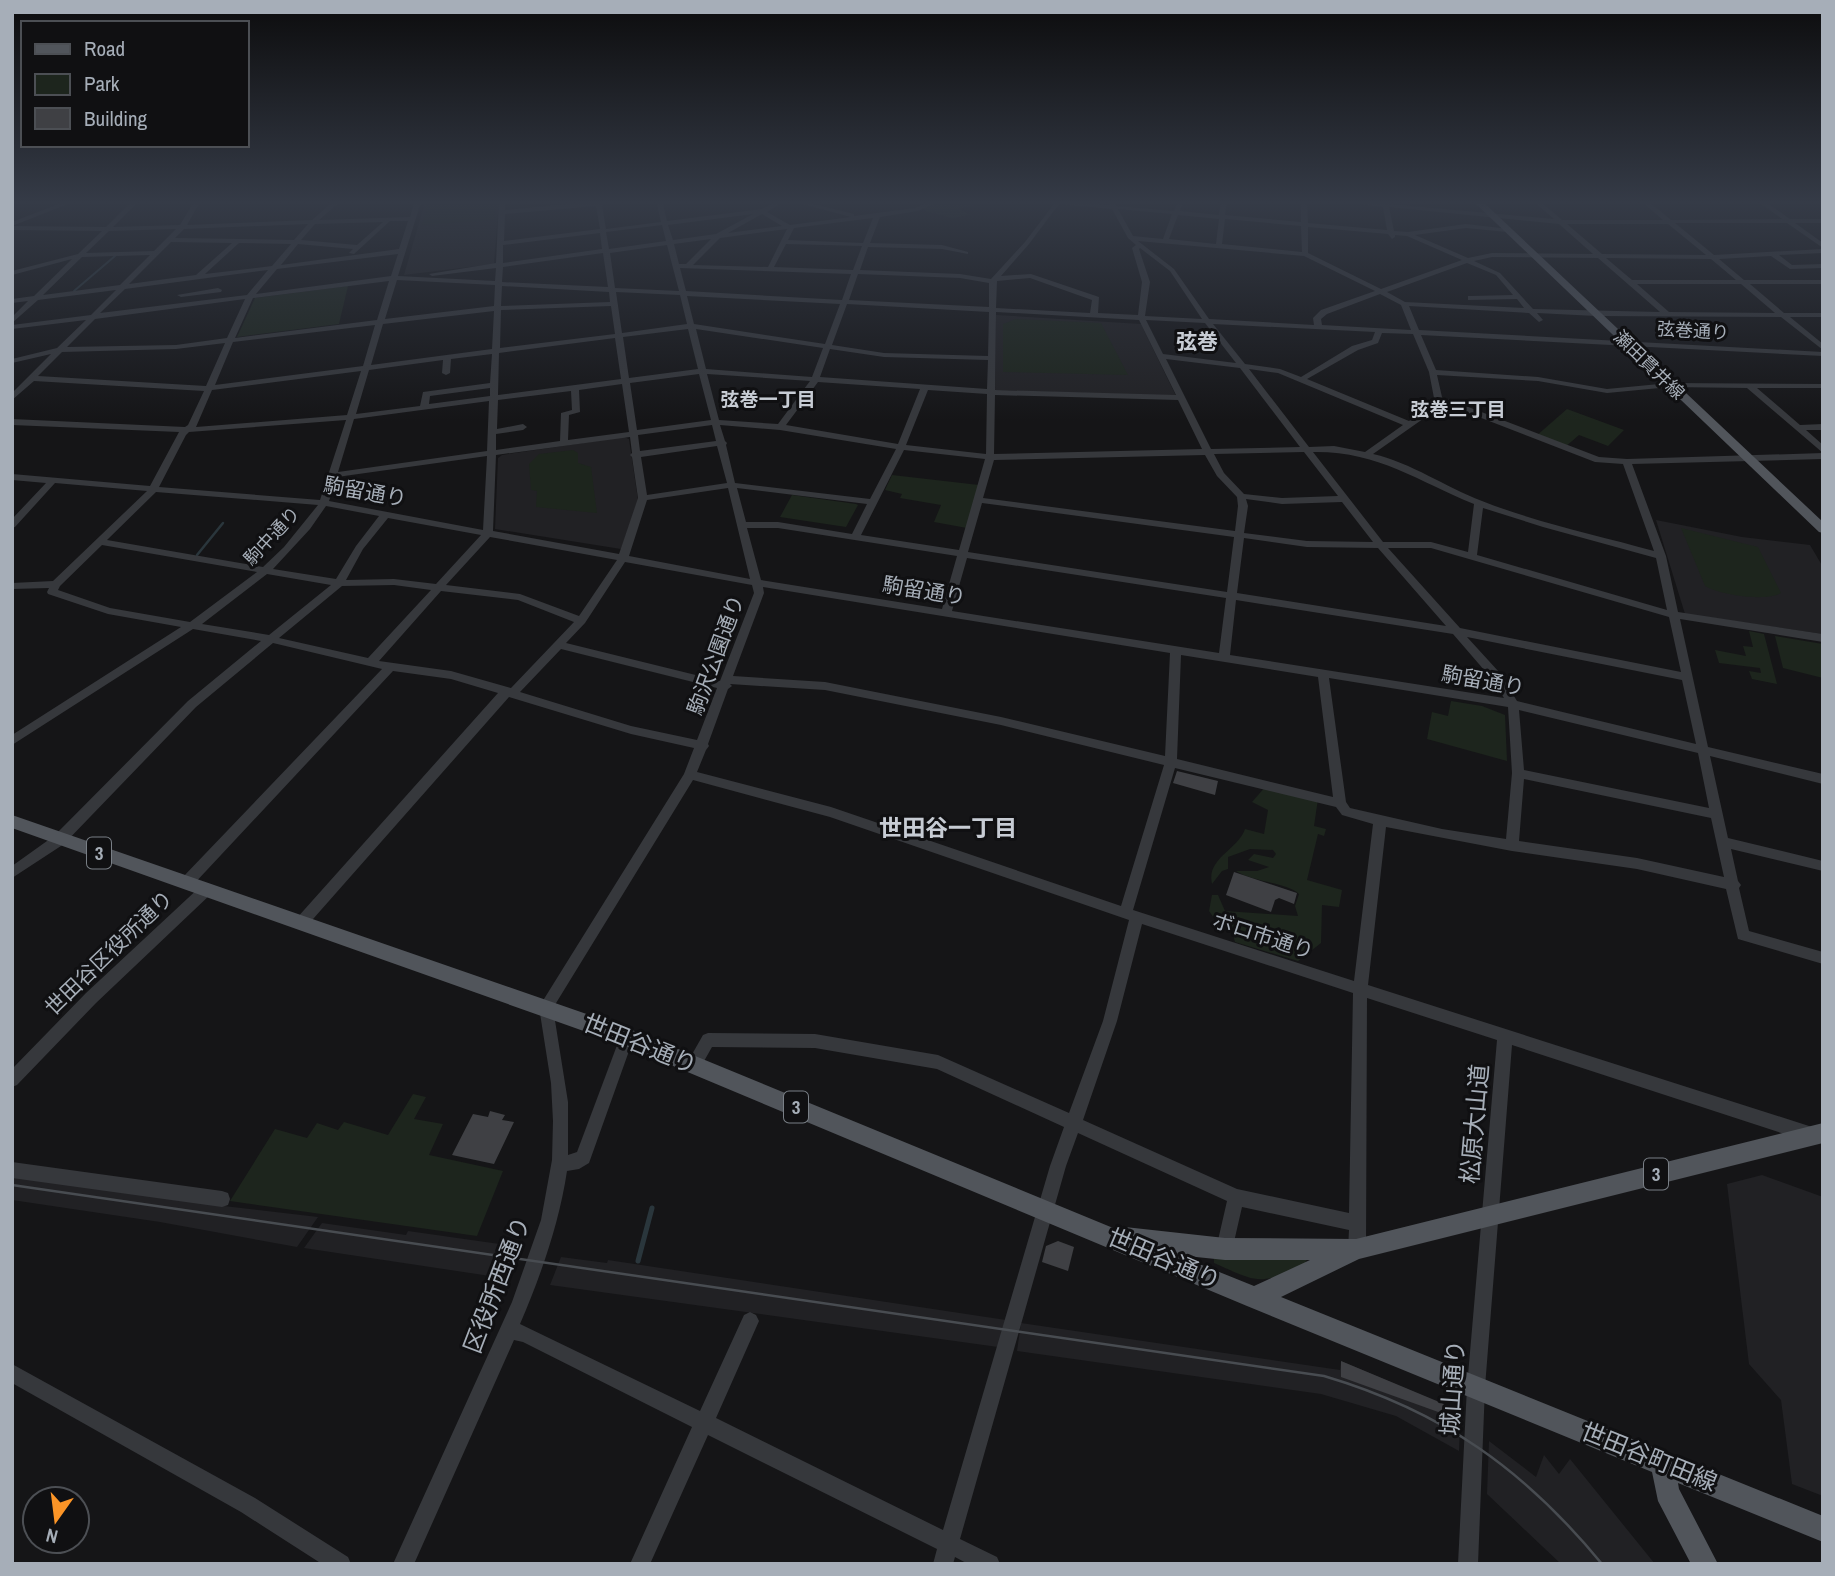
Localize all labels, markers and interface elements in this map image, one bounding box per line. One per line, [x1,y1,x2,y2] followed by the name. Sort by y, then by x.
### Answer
[21,21,248,147] legend
[84,34,125,63] text: Road
[84,69,120,98] text: Park
[84,104,148,133] text: Building
[1656,316,1730,345] street label: 弦巻通り
[1608,324,1690,405] street label: 瀬田貫井線
[1176,327,1218,356] district label: 弦巻
[720,386,816,412] district label: 弦巻一丁目
[1410,396,1506,422] district label: 弦巻三丁目
[321,470,409,513] street label: 駒留通り
[238,501,305,571] street label: 駒中通り
[880,570,968,611] street label: 駒留通り
[680,591,751,719] street label: 駒沢公園通り
[1439,659,1527,702] street label: 駒留通り
[879,812,1017,843] district label: 世田谷一丁目
[87,838,111,868] road number: 3
[38,884,179,1021] street label: 世田谷区役所通り
[1209,906,1318,966] street label: ボロ市通り
[579,1006,702,1080] street label: 世田谷通り
[1453,1063,1495,1185] street label: 松原大山道
[784,1092,808,1122] road number: 3
[1644,1158,1668,1190] road number: 3
[455,1212,537,1358] street label: 区役所西通り
[1103,1220,1226,1296] street label: 世田谷通り
[1433,1339,1471,1437] street label: 城山通り
[1577,1414,1722,1498] street label: 世田谷町田線
[21,1485,91,1555] north arrow
[43,1523,60,1550] text: N

